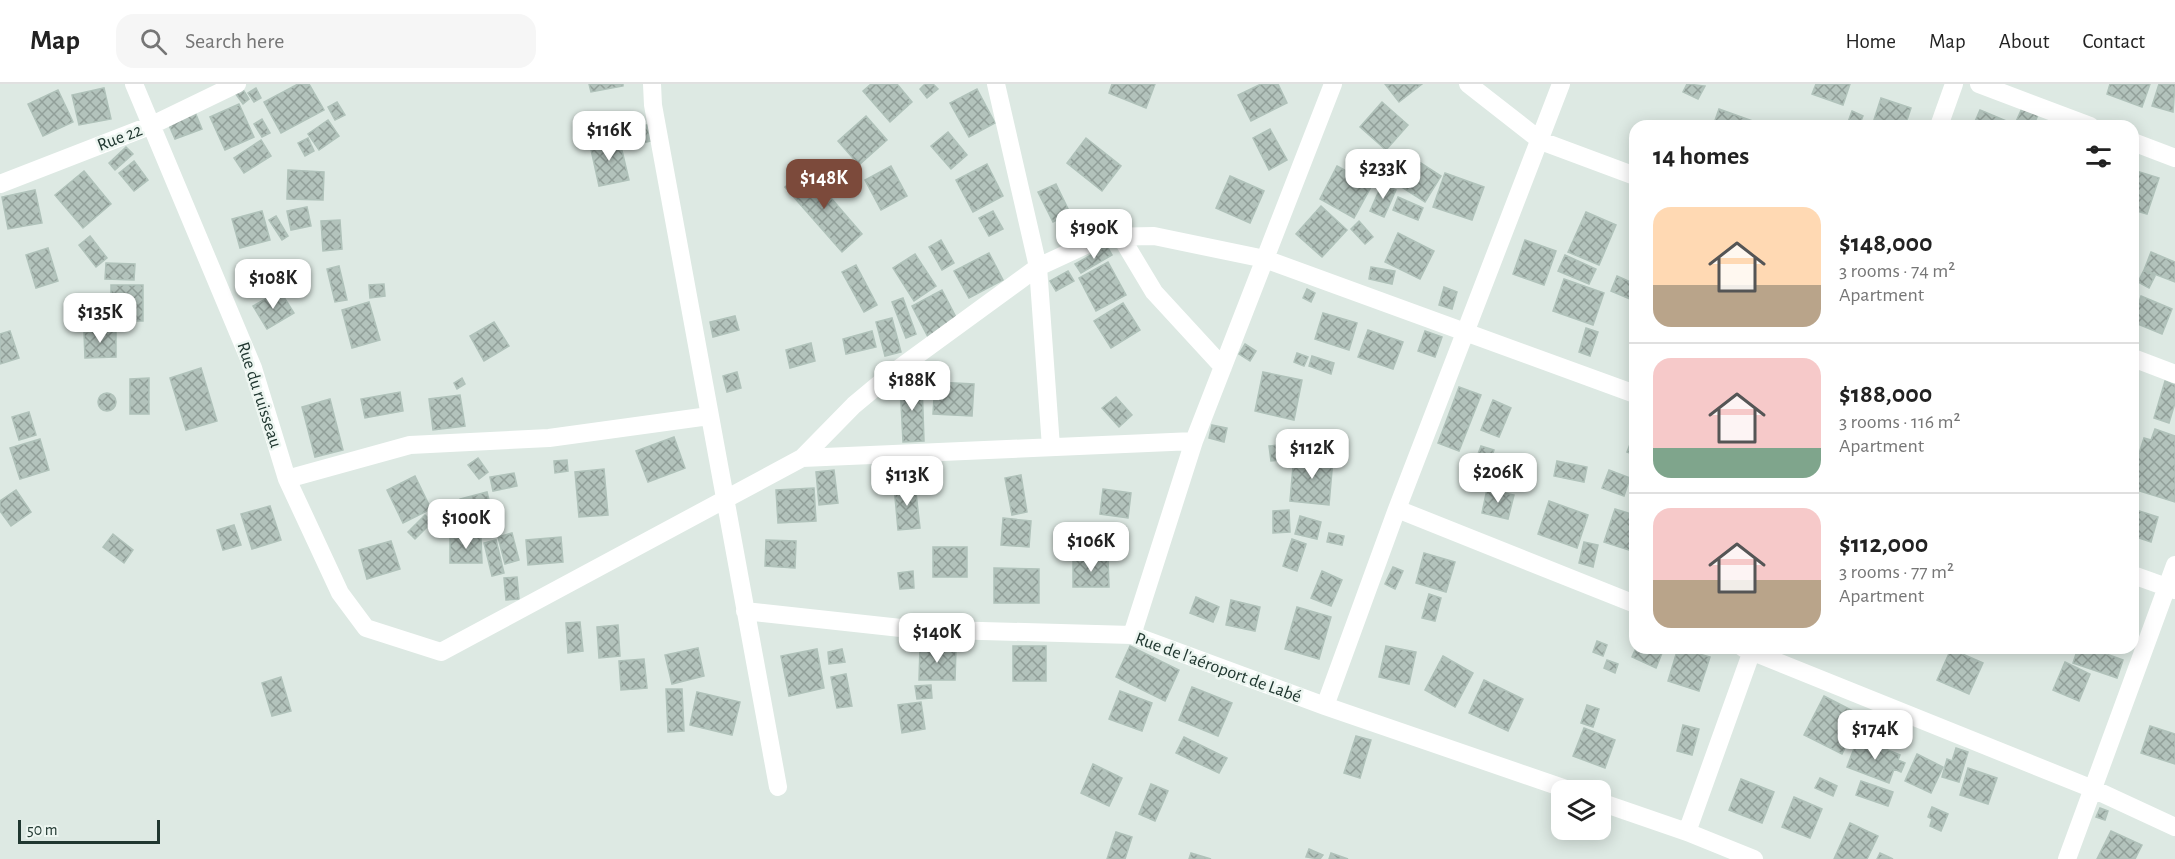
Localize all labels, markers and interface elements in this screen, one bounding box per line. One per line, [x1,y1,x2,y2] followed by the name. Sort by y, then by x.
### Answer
[116,14,536,68] search box
[137,25,170,58] icon: search
[30,27,80,55] text: Map
[185,30,284,52] text: Search here
[1845,31,1896,52] text: Home
[1929,31,1966,52] text: Map
[1999,31,2049,52] text: About
[2082,31,2145,52] text: Contact
[567,111,651,162] pin: $116K
[587,120,631,140] text: $116K
[95,121,145,155] street label: Rue 22
[2082,140,2115,173] icon: filters
[1653,143,1749,169] text: 14 homes
[1341,149,1425,200] pin: $233K
[1359,158,1407,178] text: $233K
[782,159,866,210] pin: $148K
[800,168,848,188] text: $148K
[1052,209,1136,260] pin: $190K
[1070,218,1118,238] text: $190K
[1839,230,1933,256] text: $148,000
[1701,231,1773,303] icon: home
[231,259,315,310] pin: $108K
[1839,261,1955,281] text: 3 rooms · 74 m²
[249,268,297,288] text: $108K
[1839,285,1924,305] text: Apartment
[58,293,142,344] pin: $135K
[77,302,123,322] text: $135K
[233,340,285,450] street label: Rue du ruisseau
[870,361,954,412] pin: $188K
[888,370,936,390] text: $188K
[1839,381,1932,407] text: $188,000
[1701,382,1773,454] icon: home
[1839,412,1960,432] text: 3 rooms · 116 m²
[1270,429,1354,480] pin: $112K
[1839,436,1924,456] text: Apartment
[1290,438,1334,458] text: $112K
[1456,453,1540,504] pin: $206K
[865,456,949,507] pin: $113K
[1473,462,1523,482] text: $206K
[885,465,929,485] text: $113K
[424,499,508,550] pin: $100K
[442,508,490,528] text: $100K
[1049,522,1133,573] pin: $106K
[1067,531,1115,551] text: $106K
[1839,531,1928,557] text: $112,000
[1701,532,1773,604] icon: home
[1839,562,1954,582] text: 3 rooms · 77 m²
[1839,586,1924,606] text: Apartment
[895,613,979,664] pin: $140K
[913,622,961,642] text: $140K
[1133,630,1303,706] street label: Rue de l'aéroport de Labé
[1833,710,1917,761] pin: $174K
[1852,719,1898,739] text: $174K
[1551,780,1611,840] map controls
[1551,780,1611,840] button: layers
[18,817,160,844] scale bar
[27,822,58,838] text: 50 m

